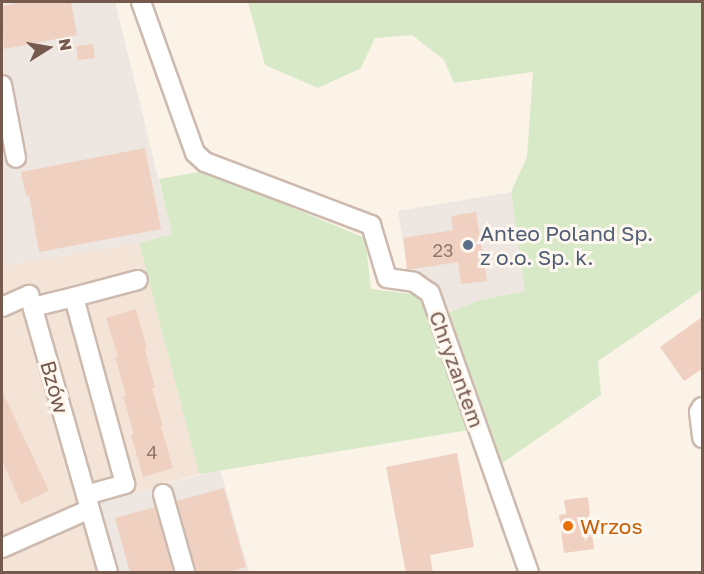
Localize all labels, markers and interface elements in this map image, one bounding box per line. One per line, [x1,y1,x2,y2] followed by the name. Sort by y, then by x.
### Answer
[18,18,78,78] north arrow
[55,37,77,52] text: N
[480,220,653,270] place label: Anteo Poland Sp. z o.o. Sp. k.
[461,238,475,252] marker: Anteo Poland Sp. z o.o. Sp. k.
[433,239,453,261] house number: 23
[424,307,490,431] street label: Chryzantem
[35,358,75,416] street label: Bzów
[147,441,157,463] house number: 4
[580,513,643,539] place label: Wrzos
[561,519,575,533] marker: Wrzos

